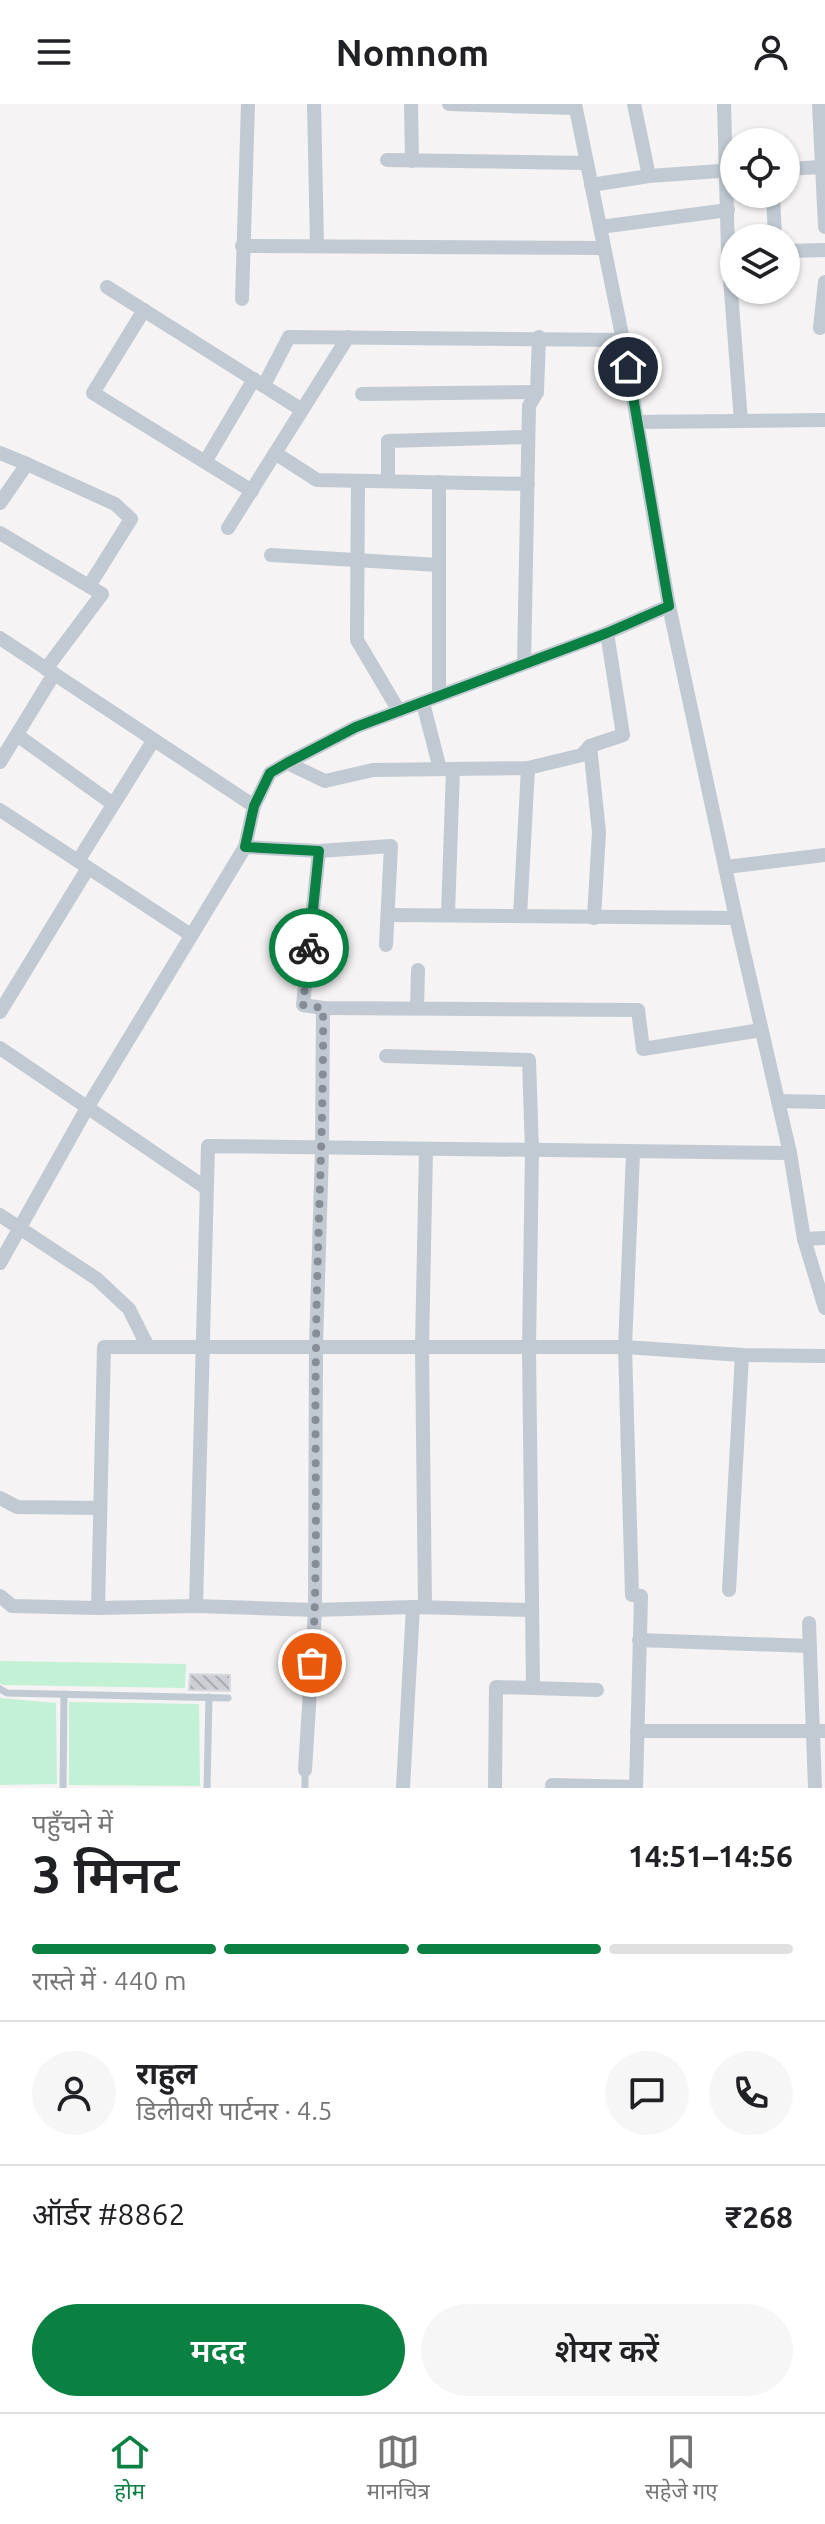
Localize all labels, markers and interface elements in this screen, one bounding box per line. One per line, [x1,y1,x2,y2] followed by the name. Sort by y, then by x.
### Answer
[32,30,76,74] icon: menu
[749,30,793,74] icon: person
[336,32,489,73] text: Nomnom
[720,128,800,304] map controls
[720,128,800,208] button: locate
[720,224,800,304] button: layers
[594,333,662,401] pin
[606,345,650,389] icon: home
[269,908,349,988] courier
[287,926,331,970] icon: bike
[278,1629,346,1697] pin
[290,1641,334,1685] icon: bag
[32,1809,113,1838] text: पहुँचने में
[628,1839,793,1873] text: 14:51–14:56
[32,1845,179,1903] text: 3 मिनट
[32,1966,187,1995] text: रास्ते में · 440 m
[32,2051,116,2135] button: person
[605,2051,689,2135] button: chat
[709,2051,793,2135] button: phone
[136,2056,197,2090] text: राहुल
[136,2096,332,2125] text: डिलीवरी पार्टनर · 4.5
[32,2197,185,2231] text: ऑर्डर #8862
[725,2200,793,2234] text: ₹268
[32,2304,405,2396] button: मदद
[421,2304,793,2396] button: शेयर करें
[108,2430,152,2508] tab: होम
[367,2430,430,2508] tab: मानचित्र
[645,2430,717,2508] tab: सहेजे गए

